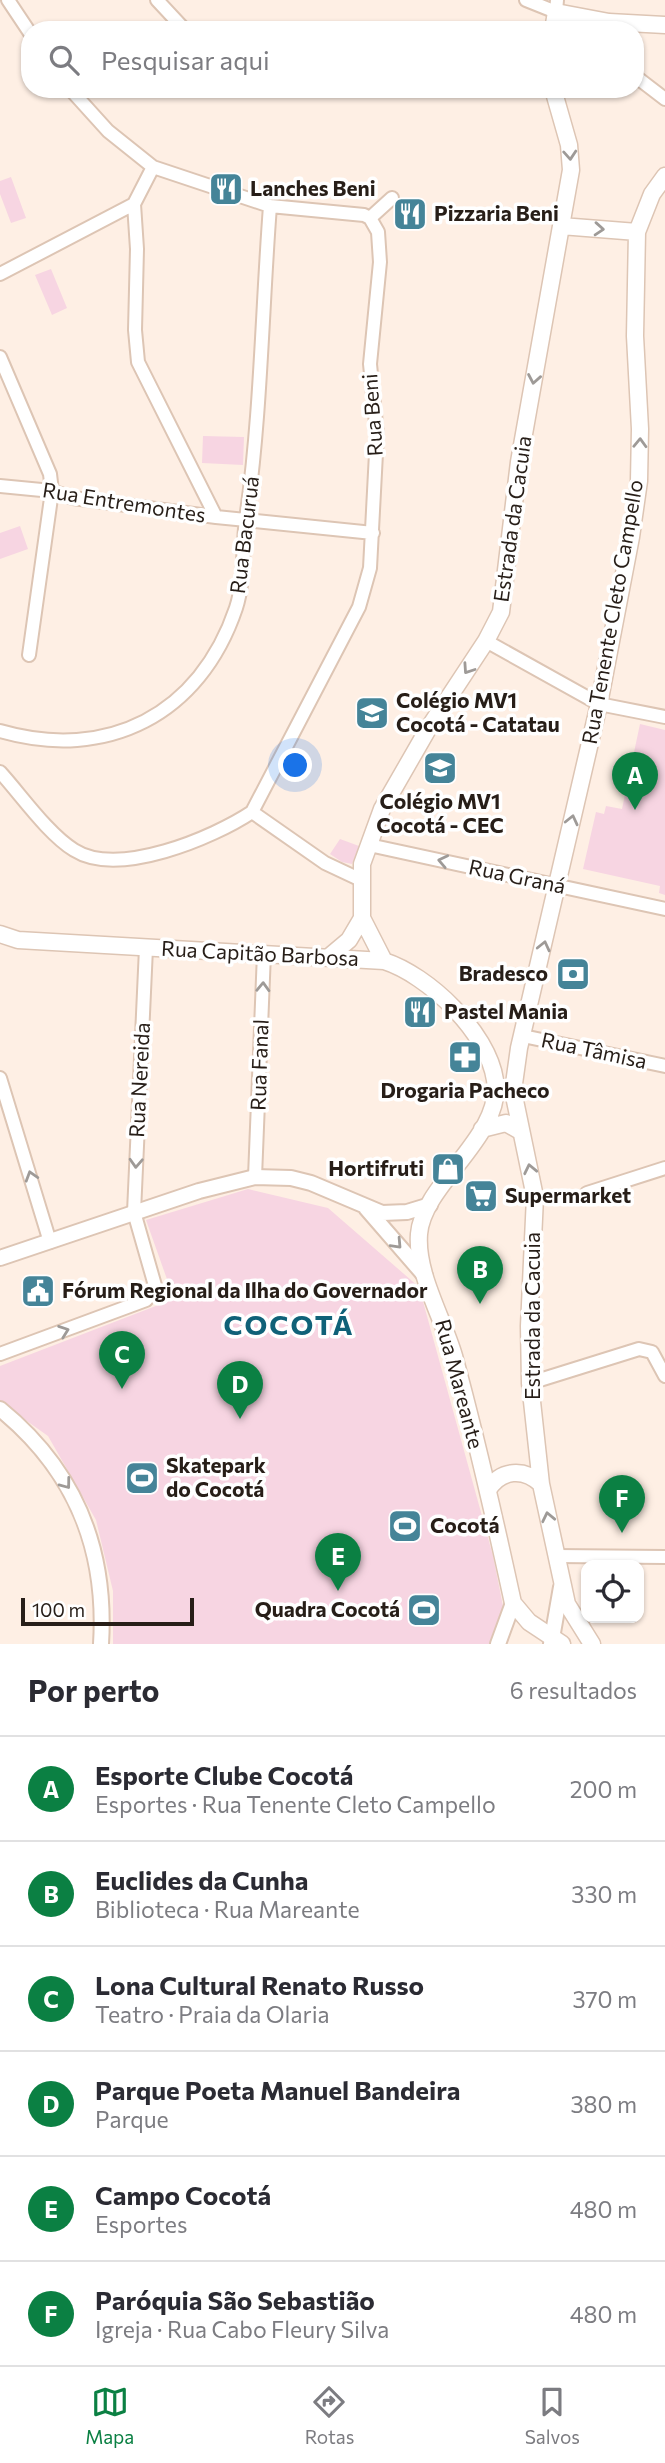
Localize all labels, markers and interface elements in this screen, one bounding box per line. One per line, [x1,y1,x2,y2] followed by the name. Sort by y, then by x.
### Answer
[21,21,644,98] search box
[45,41,83,79] icon: search
[101,44,270,75] text: Pesquisar aqui
[562,150,577,161] one-way arrow
[207,170,245,208] restaurant icon: Lanches Beni
[250,175,376,200] place label: Lanches Beni
[391,195,429,233] restaurant icon: Pizzaria Beni
[434,200,559,225] place label: Pizzaria Beni
[593,221,604,236] one-way arrow
[356,373,387,457] street label: Rua Beni
[527,373,542,385] one-way arrow
[487,434,536,604] street label: Estrada da Cacuia
[632,437,647,448] one-way arrow
[224,475,263,595] street label: Rua Bacuruá
[41,476,208,527] street label: Rua Entremontes
[576,477,647,746] street label: Rua Tenente Cleto Campello
[463,661,476,674] one-way arrow
[396,687,560,736] place label: Colégio MV1 Cocotá - Catatau
[353,694,391,732] school or university icon: Colégio MV1 Cocotá - Catatau
[278,748,312,782] your location
[421,749,459,787] school or university icon: Colégio MV1 Cocotá - CEC
[612,752,658,810] pin: A
[376,788,504,837] place label: Colégio MV1 Cocotá - CEC
[564,814,579,826] one-way arrow
[467,853,568,898] street label: Rua Graná
[437,855,449,870] one-way arrow
[160,935,360,970] street label: Rua Capitão Barbosa
[535,940,550,952] one-way arrow
[554,955,592,993] bank icon: Bradesco
[459,960,548,985] place label: Bradesco
[255,981,270,992] one-way arrow
[401,993,439,1031] restaurant icon: Pastel Mania
[444,998,568,1023] place label: Pastel Mania
[244,1019,273,1111] street label: Rua Fanal
[123,1022,154,1138] street label: Rua Nereida
[539,1026,649,1073] street label: Rua Tâmisa
[446,1038,484,1076] pharmacy icon: Drogaria Pacheco
[380,1077,550,1102] place label: Drogaria Pacheco
[429,1150,467,1188] shop icon: Hortifruti
[328,1155,424,1180] place label: Hortifruti
[128,1158,143,1169] one-way arrow
[524,1163,539,1175] one-way arrow
[24,1171,39,1183] one-way arrow
[462,1177,500,1215] supermarket icon: Supermarket
[505,1182,631,1207] place label: Supermarket
[519,1232,544,1400] street label: Estrada da Cacuia
[389,1236,401,1249] one-way arrow
[457,1246,503,1304] pin: B
[19,1272,57,1310] public building icon: Fórum Regional da Ilha do Governador
[62,1277,428,1302] place label: Fórum Regional da Ilha do Governador
[223,1307,355,1341] district label: COCOTÁ
[431,1316,490,1451] street label: Rua Mareante
[58,1325,70,1339] one-way arrow
[99,1331,145,1389] pin: C
[217,1361,263,1419] pin: D
[166,1452,266,1501] place label: Skatepark do Cocotá
[123,1459,161,1497] sports icon: Skatepark do Cocotá
[599,1475,645,1533] pin: F
[58,1476,71,1489] one-way arrow
[386,1507,424,1545] sports icon: Cocotá
[541,1511,556,1523] one-way arrow
[430,1512,499,1537] place label: Cocotá
[315,1533,361,1591] pin: E
[581,1560,644,1623] map controls
[581,1560,644,1623] button: locate
[405,1591,443,1629] sports icon: Quadra Cocotá
[21,1595,194,1627] scale bar
[255,1596,400,1621] place label: Quadra Cocotá
[32,1598,85,1621] text: 100 m
[28,1671,160,1708] text: Por perto
[510,1676,637,1704] text: 6 resultados
[95,1759,353,1790] text: Esporte Clube Cocotá
[43,1775,59,1803] text: A
[570,1775,637,1803] text: 200 m
[95,1790,496,1818] text: Esportes · Rua Tenente Cleto Campello
[95,1864,309,1895] text: Euclides da Cunha
[43,1880,59,1908] text: B
[571,1880,637,1908] text: 330 m
[95,1895,360,1923] text: Biblioteca · Rua Mareante
[95,1969,424,2000] text: Lona Cultural Renato Russo
[43,1985,59,2013] text: C
[572,1985,637,2013] text: 370 m
[95,2000,330,2028] text: Teatro · Praia da Olaria
[95,2074,460,2105] text: Parque Poeta Manuel Bandeira
[43,2090,59,2118] text: D
[570,2090,637,2118] text: 380 m
[95,2105,169,2133] text: Parque
[95,2179,271,2210] text: Campo Cocotá
[44,2195,58,2223] text: E
[570,2195,637,2223] text: 480 m
[95,2210,187,2238] text: Esportes
[95,2284,375,2315] text: Paróquia São Sebastião
[44,2300,58,2328] text: F
[570,2300,637,2328] text: 480 m
[95,2315,389,2343] text: Igreja · Rua Cabo Fleury Silva
[85,2383,134,2448] tab: Mapa
[305,2383,354,2448] tab: Rotas
[525,2383,580,2448] tab: Salvos

